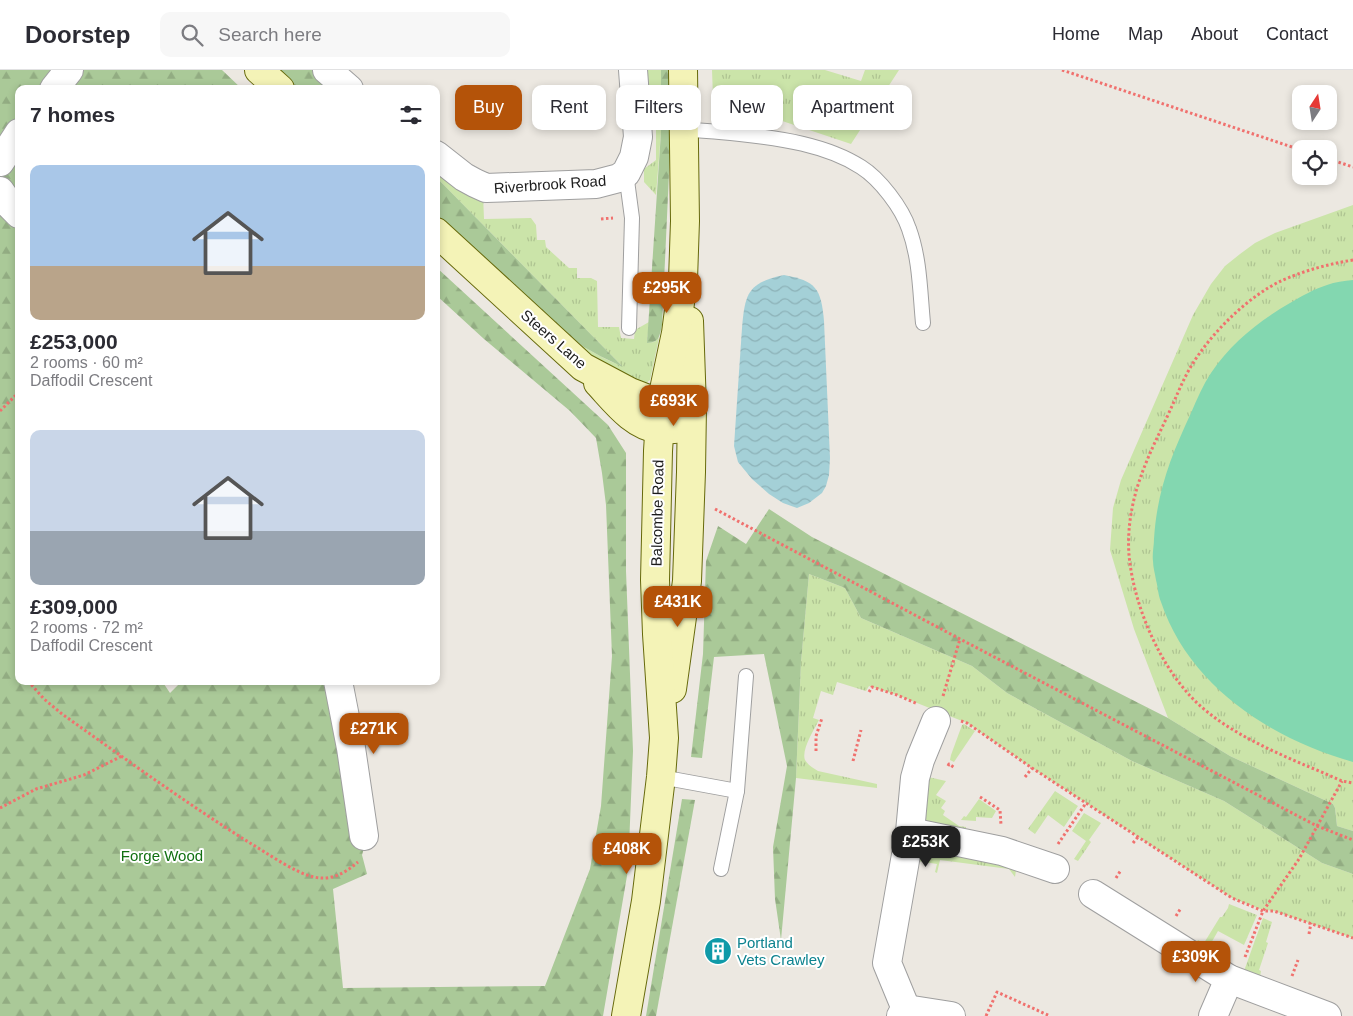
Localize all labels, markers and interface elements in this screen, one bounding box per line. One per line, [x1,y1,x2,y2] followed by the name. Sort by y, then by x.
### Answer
[160,12,510,57] search box
[25,21,130,48] text: Doorstep
[178,21,206,49] icon: search
[218,24,322,45] text: Search here
[1052,24,1100,44] text: Home
[1128,24,1163,44] text: Map
[1191,24,1238,44] text: About
[1266,24,1328,44] text: Contact
[455,85,522,130] chip: Buy
[532,85,606,130] chip: Rent
[616,85,701,130] chip: Filters
[711,85,783,130] chip: New
[793,85,912,130] chip: Apartment
[1292,85,1338,130] north arrow
[1292,85,1337,185] map controls
[397,101,425,129] icon: filters
[30,103,115,126] text: 7 homes
[1292,140,1337,185] button: locate
[493,172,607,196] street label: Riverbrook Road
[183,198,273,288] icon: home
[632,272,702,314] pin: £295K
[643,279,691,296] text: £295K
[518,306,590,372] street label: Steers Lane
[30,330,118,353] text: £253,000
[30,354,143,371] text: 2 rooms · 60 m²
[30,372,152,389] text: Daffodil Crescent
[639,384,709,427] pin: £693K
[650,392,698,409] text: £693K
[648,459,666,567] street label: Balcombe Road
[183,463,273,553] icon: home
[643,586,713,628] pin: £431K
[654,593,702,610] text: £431K
[30,595,118,618] text: £309,000
[30,619,143,636] text: 2 rooms · 72 m²
[30,637,152,654] text: Daffodil Crescent
[339,712,409,755] pin: £271K
[350,720,398,737] text: £271K
[891,826,961,868] pin: £253K
[592,832,662,875] pin: £408K
[902,833,950,850] text: £253K
[603,840,651,857] text: £408K
[121,847,203,864] park label: Forge Wood
[737,934,825,968] place label: Portland Vets Crawley
[703,936,733,966] building icon: Portland Vets Crawley
[1161,940,1231,983] pin: £309K
[1172,948,1220,965] text: £309K

